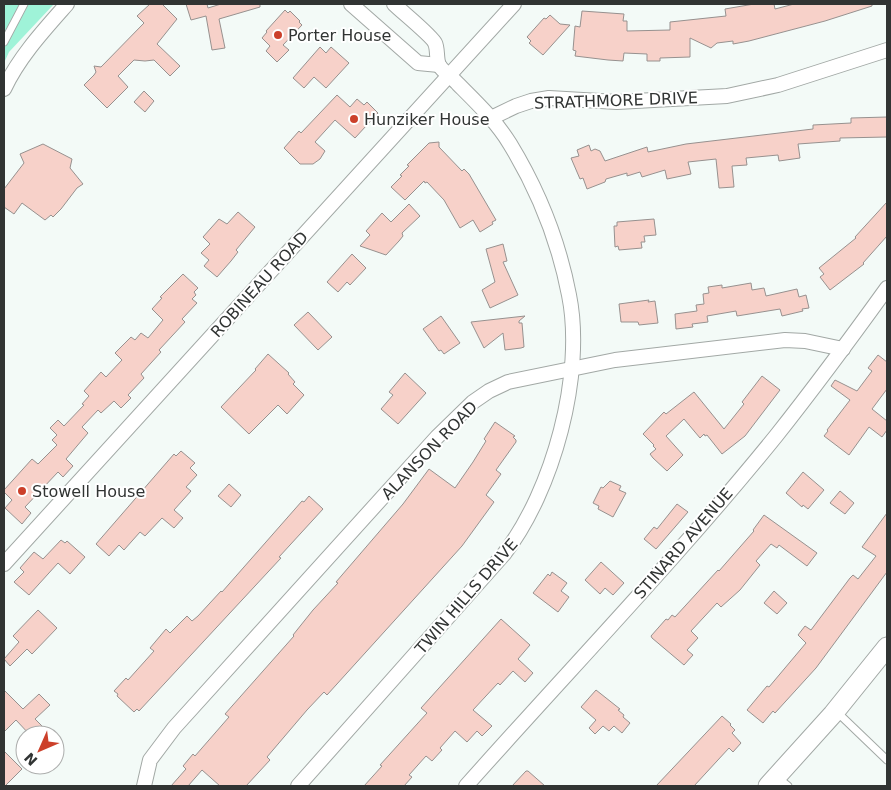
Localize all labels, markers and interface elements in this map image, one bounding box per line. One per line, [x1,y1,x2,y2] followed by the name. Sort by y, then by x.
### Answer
[288,26,391,45] place label: Porter House
[272,29,284,41] marker: Porter House
[534,88,698,113] street label: STRATHMORE DRIVE
[364,110,490,129] place label: Hunziker House
[348,113,360,125] marker: Hunziker House
[207,227,312,341] street label: ROBINEAU ROAD
[377,397,481,504] street label: ALANSON ROAD
[32,482,145,501] place label: Stowell House
[630,484,737,603] street label: STINARD AVENUE
[16,485,28,497] marker: Stowell House
[411,535,522,659] street label: TWIN HILLS DRIVE
[15,725,65,775] north arrow
[21,749,41,769] text: N

